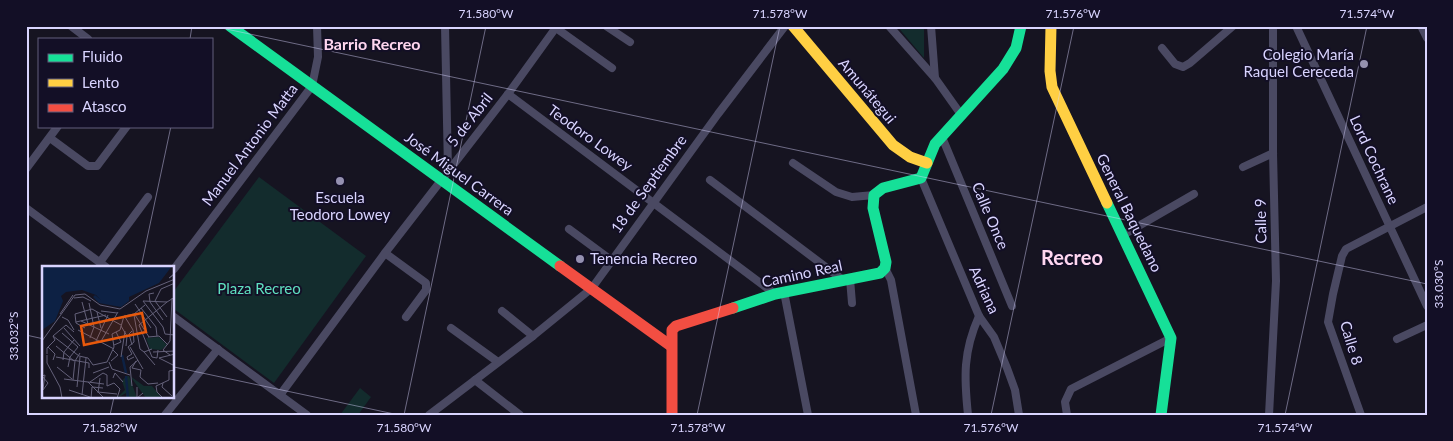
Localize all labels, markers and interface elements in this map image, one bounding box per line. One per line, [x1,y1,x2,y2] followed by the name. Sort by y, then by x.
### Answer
[458,6,514,21] text: 71.580°W
[752,6,808,21] text: 71.578°W
[1045,6,1101,21] text: 71.576°W
[1339,6,1395,21] text: 71.574°W
[323,34,421,53] district label: Barrio Recreo
[38,38,212,128] legend
[1244,45,1354,80] place label: Colegio María Raquel Cereceda
[82,47,123,65] text: Fluido
[835,54,900,127] street label: Amunátegui
[1358,58,1370,70] marker: Colegio María Raquel Cereceda
[82,73,119,91] text: Lento
[197,80,301,209] street label: Manuel Antonio Matta
[443,89,496,150] street label: 5 de Abril
[82,97,127,115] text: Atasco
[545,100,637,174] street label: Teodoro Lowey
[1346,112,1403,207] street label: Lord Cochrane
[402,128,518,219] street label: José Miguel Carrera
[607,131,690,236] street label: 18 de Septiembre
[1093,150,1166,275] street label: General Baquedano
[334,175,346,187] marker: Escuela Teodoro Lowey
[969,179,1013,252] street label: Calle Once
[290,188,391,223] place label: Escuela Teodoro Lowey
[1251,198,1269,244] street label: Calle 9
[1041,245,1103,269] district label: Recreo
[590,249,697,267] place label: Tenencia Recreo
[574,253,586,265] marker: Tenencia Recreo
[760,256,844,290] street label: Camino Real
[1431,259,1446,309] text: 33.030°S
[966,263,1004,316] street label: Adriana
[42,266,175,398] inset map
[217,279,301,297] park label: Plaza Recreo
[6,311,21,361] text: 33.032°S
[1337,319,1367,367] street label: Calle 8
[82,420,138,435] text: 71.582°W
[376,420,432,435] text: 71.580°W
[670,420,726,435] text: 71.578°W
[963,420,1019,435] text: 71.576°W
[1257,420,1313,435] text: 71.574°W

